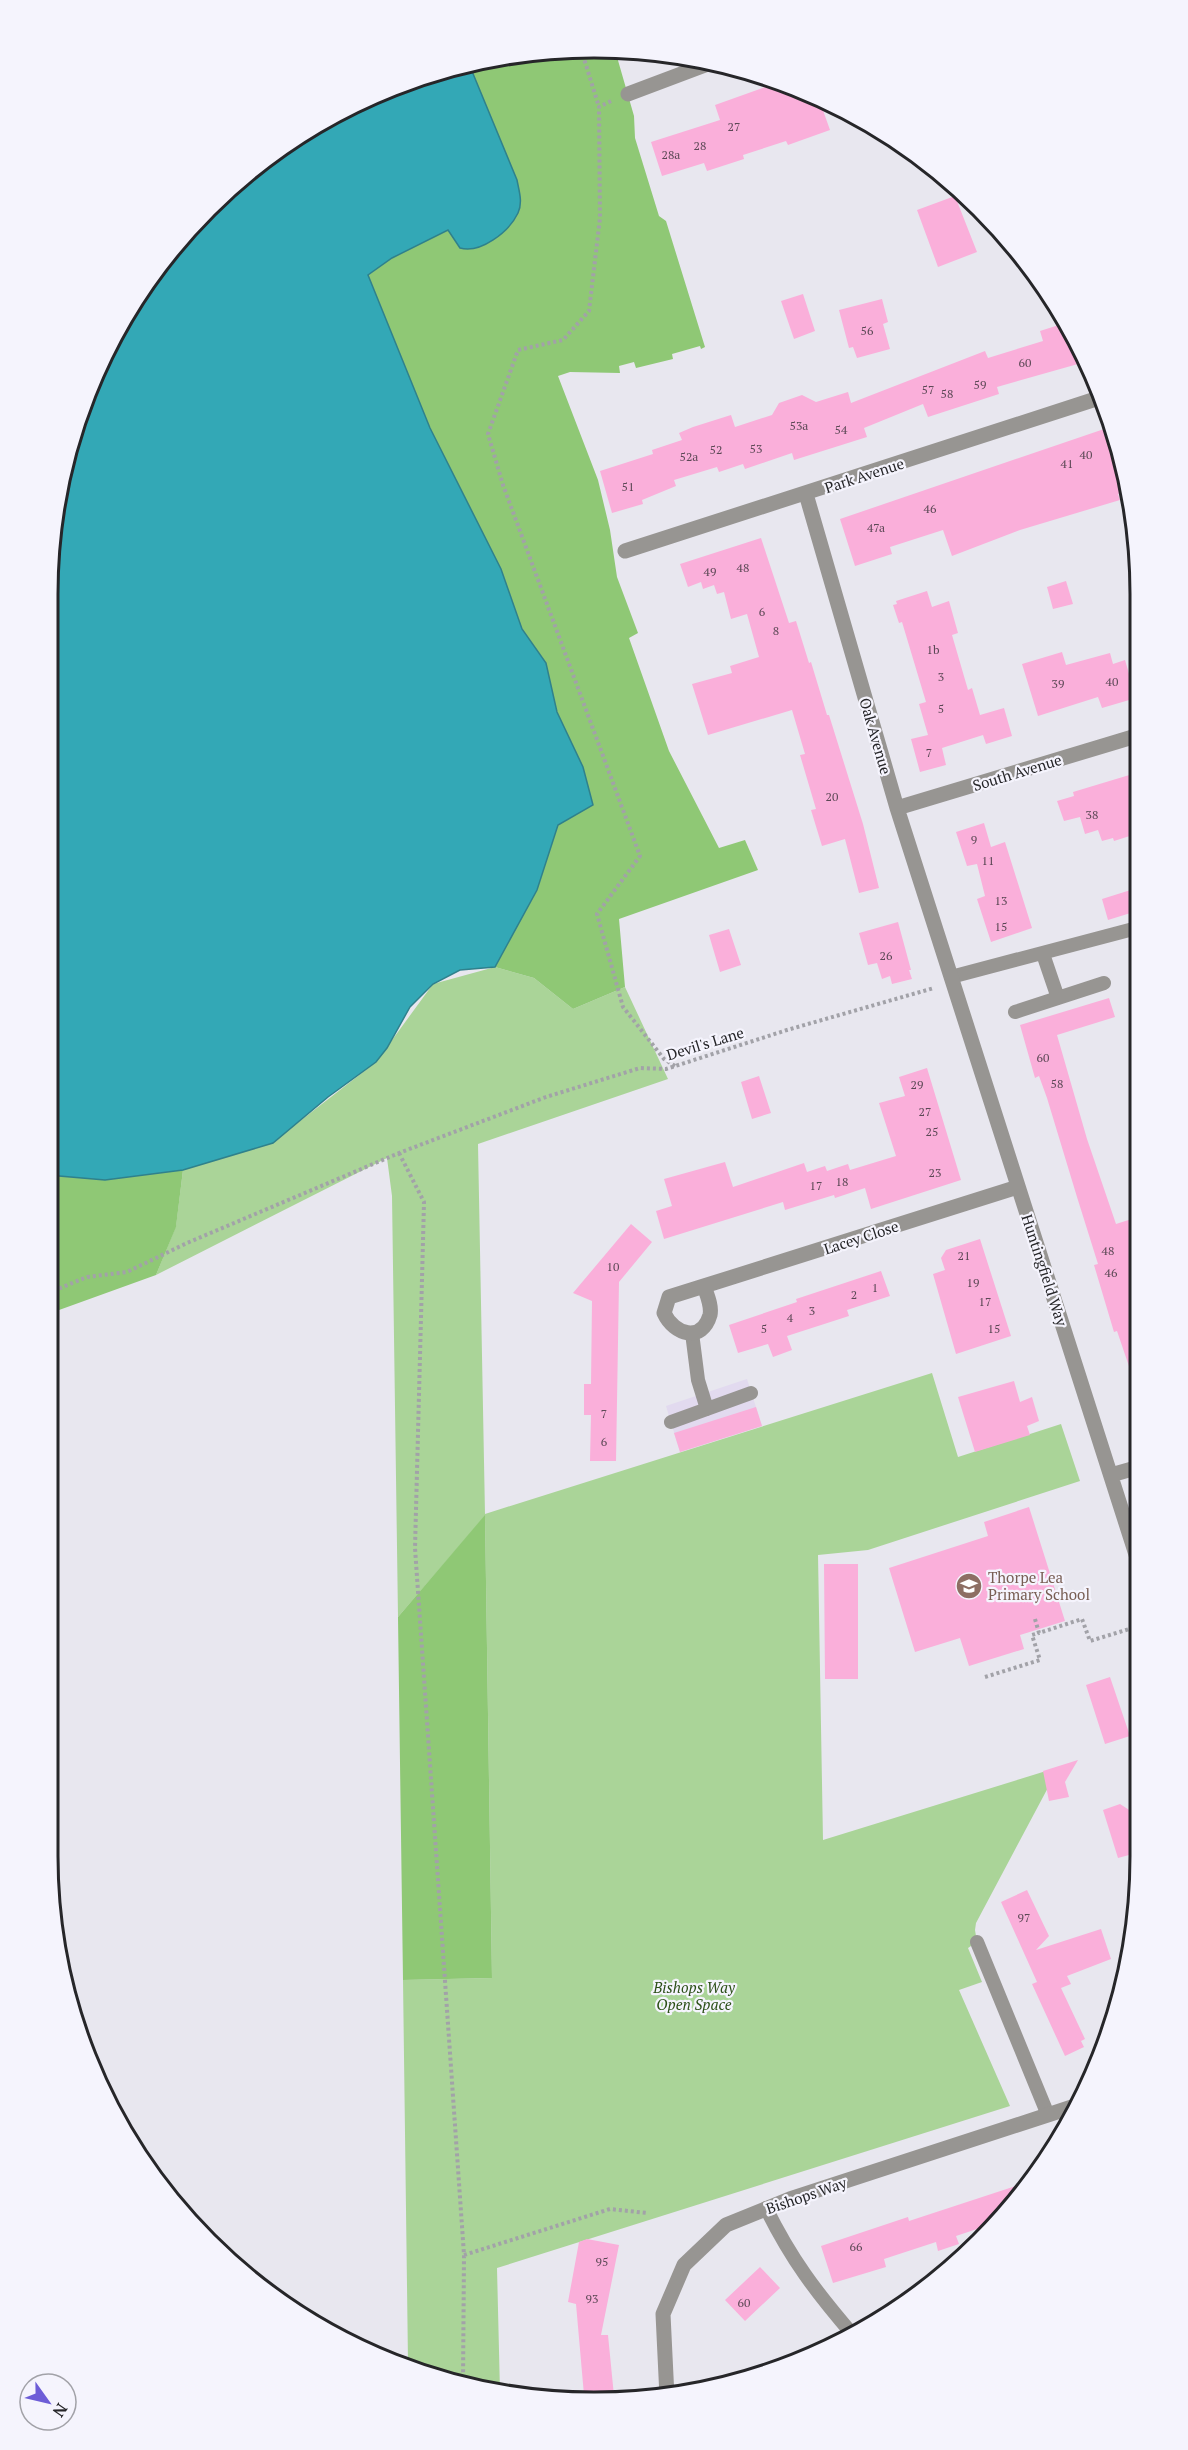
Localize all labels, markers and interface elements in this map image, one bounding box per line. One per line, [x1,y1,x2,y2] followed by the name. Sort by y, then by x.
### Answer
[728,119,740,134] house number: 27
[694,138,706,153] house number: 28
[662,147,680,162] house number: 28a
[861,323,874,338] house number: 56
[1019,355,1031,370] house number: 60
[974,377,986,392] house number: 59
[922,382,934,397] house number: 57
[941,386,953,401] house number: 58
[790,418,808,433] house number: 53a
[835,422,848,437] house number: 54
[750,441,762,456] house number: 53
[710,442,722,457] house number: 52
[1080,447,1092,462] house number: 40
[680,449,698,464] house number: 52a
[822,453,906,497] street label: Park Avenue
[1061,456,1073,471] house number: 41
[622,479,634,494] house number: 51
[924,501,937,516] house number: 46
[867,520,885,535] house number: 47a
[737,560,749,575] house number: 48
[704,564,716,579] house number: 49
[759,604,766,619] house number: 6
[773,623,779,638] house number: 8
[927,642,940,657] house number: 1b
[938,669,944,684] house number: 3
[1106,674,1118,689] house number: 40
[1052,676,1064,691] house number: 39
[856,695,896,777] street label: Oak Avenue
[938,701,944,716] house number: 5
[926,745,932,760] house number: 7
[970,749,1064,795] street label: South Avenue
[826,789,838,804] house number: 20
[1086,807,1098,822] house number: 38
[971,832,977,847] house number: 9
[982,853,994,868] house number: 11
[995,893,1007,908] house number: 13
[995,919,1007,934] house number: 15
[880,948,893,963] house number: 26
[664,1022,746,1064] street label: Devil's Lane
[1037,1050,1049,1065] house number: 60
[1051,1076,1063,1091] house number: 58
[911,1077,923,1092] house number: 29
[919,1104,931,1119] house number: 27
[926,1124,938,1139] house number: 25
[929,1165,941,1180] house number: 23
[836,1174,848,1189] house number: 18
[810,1178,822,1193] house number: 17
[1017,1211,1073,1329] street label: Huntingfield Way
[821,1216,901,1258] street label: Lacey Close
[1102,1243,1114,1258] house number: 48
[958,1248,970,1263] house number: 21
[607,1259,619,1274] house number: 10
[1105,1265,1118,1280] house number: 46
[967,1275,979,1290] house number: 19
[872,1280,878,1295] house number: 1
[851,1287,857,1302] house number: 2
[979,1294,991,1309] house number: 17
[809,1303,815,1318] house number: 3
[787,1310,794,1325] house number: 4
[761,1321,767,1336] house number: 5
[988,1321,1000,1336] house number: 15
[601,1406,607,1421] house number: 7
[601,1434,608,1449] house number: 6
[988,1567,1090,1604] place label: Thorpe Lea Primary School
[954,1571,984,1601] school or university icon: Thorpe Lea Primary School
[1018,1910,1030,1925] house number: 97
[652,1977,736,2014] park label: Bishops Way Open Space
[763,2172,849,2218] street label: Bishops Way
[850,2239,863,2254] house number: 66
[596,2254,608,2269] house number: 95
[586,2291,598,2306] house number: 93
[738,2295,750,2310] house number: 60
[18,2372,78,2432] north arrow
[48,2399,73,2422] text: N

